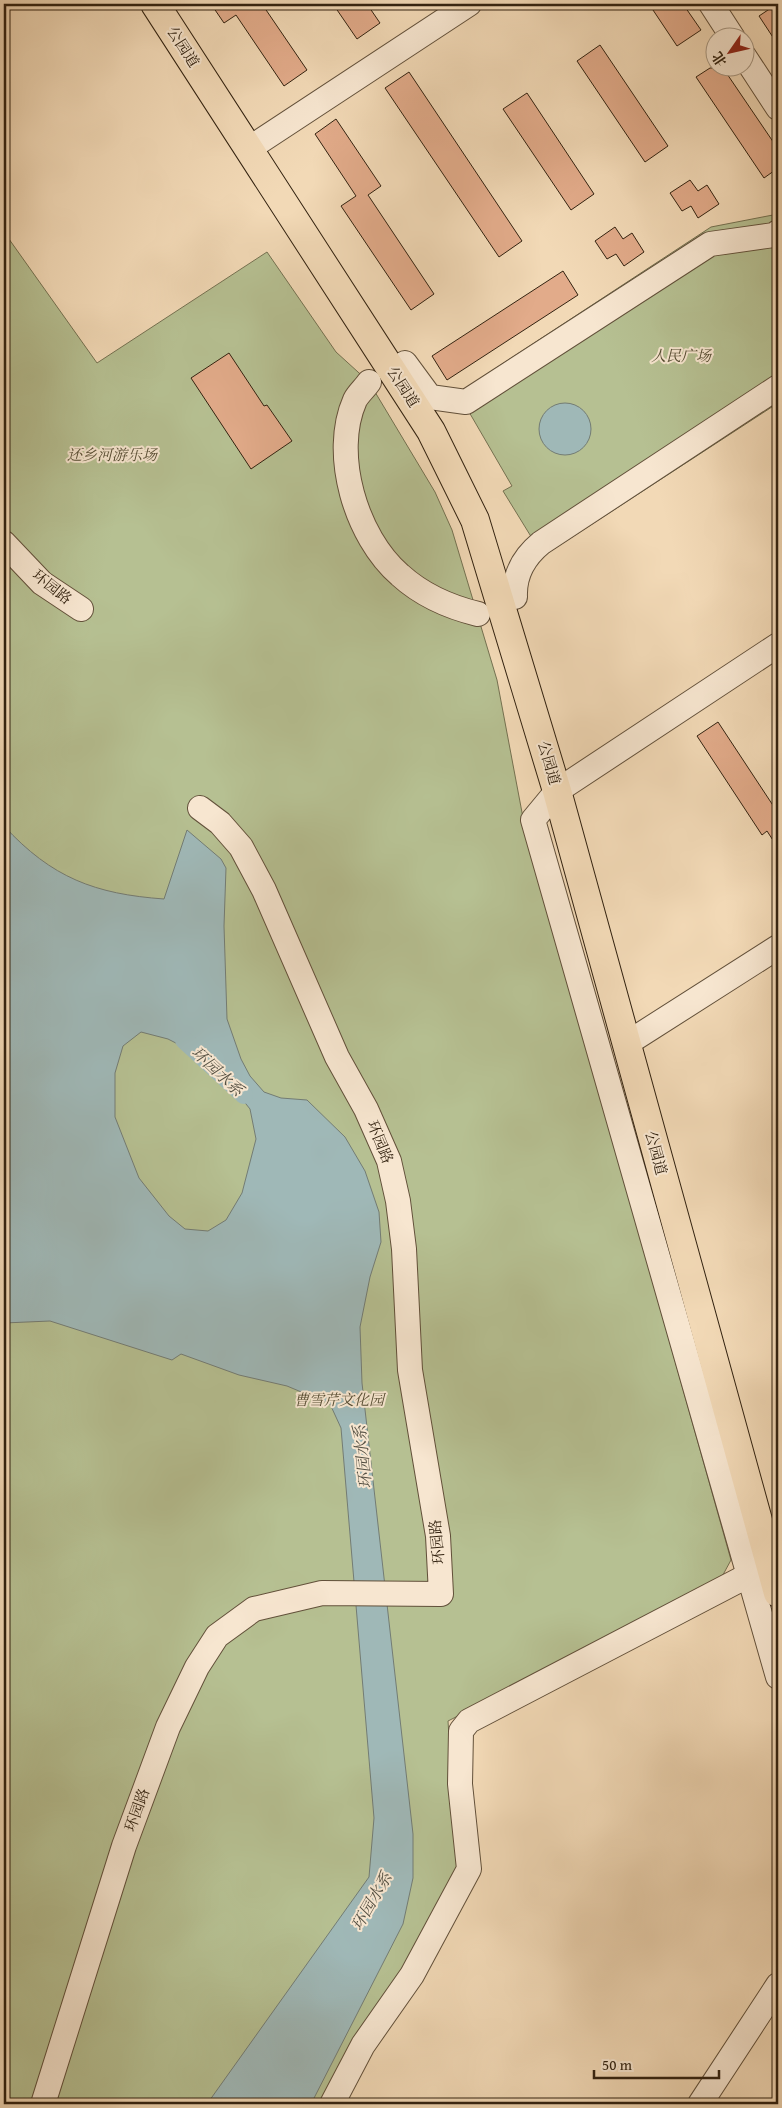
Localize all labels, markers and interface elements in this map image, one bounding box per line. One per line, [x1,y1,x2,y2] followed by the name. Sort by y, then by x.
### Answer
[162,22,204,71] street label: 公园道
[704,28,754,78] north arrow
[707,48,731,71] text: 北
[651,345,713,366] park label: 人民广场
[382,362,424,411] street label: 公园道
[67,444,159,465] park label: 还乡河游乐场
[28,564,76,609] street label: 环园路
[533,738,566,787] street label: 公园道
[186,1040,251,1103] water label: 环园水系
[362,1117,399,1167] street label: 环园路
[641,1128,672,1177] street label: 公园道
[294,1389,386,1410] park label: 曹雪芹文化园
[347,1422,377,1490] water label: 环园水系
[424,1519,449,1565] street label: 环园路
[119,1785,154,1835] street label: 环园路
[345,1866,398,1935] water label: 环园水系
[594,2048,720,2080] scale bar
[602,2054,633,2075] text: 50 m

